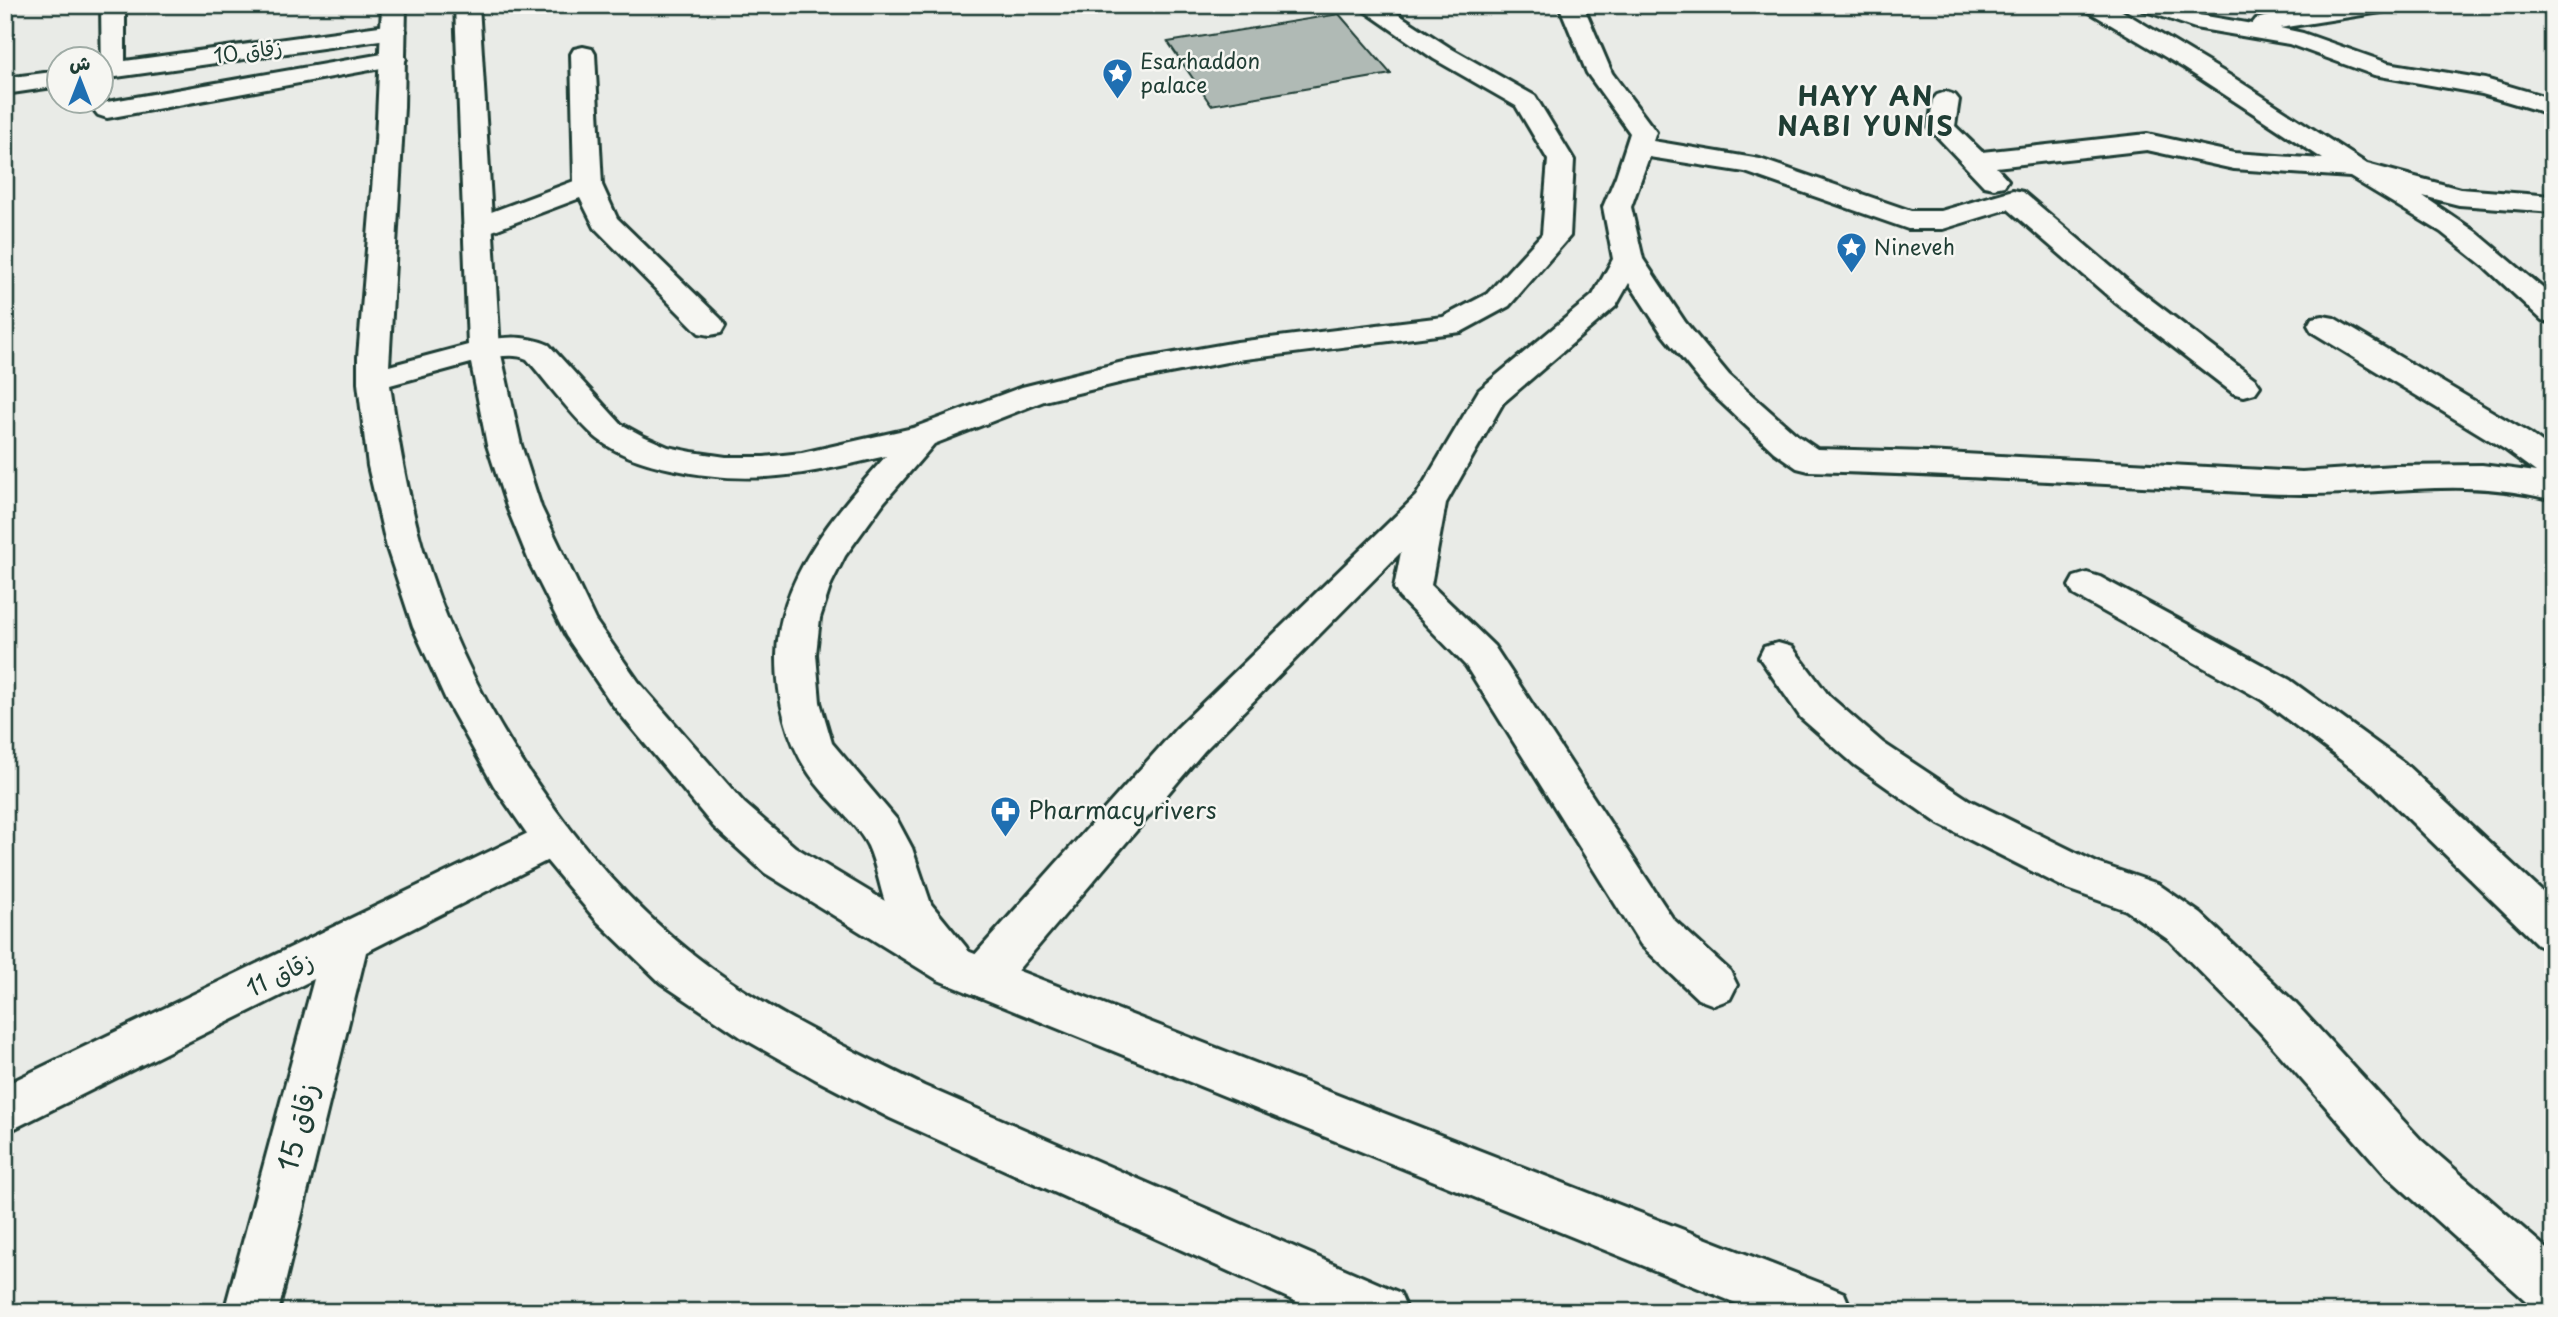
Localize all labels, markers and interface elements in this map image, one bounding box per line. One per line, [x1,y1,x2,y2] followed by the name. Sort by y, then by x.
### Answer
[211,29,284,71] street label: زقاق 10
[1140,44,1260,100] place label: Esarhaddon palace
[46,46,116,116] north arrow
[70,48,91,76] text: ش
[1100,57,1134,101] place icon: Esarhaddon palace
[1777,76,1955,145] district label: HAYY AN NABI YUNIS
[1874,230,1955,262] place label: Nineveh
[1834,231,1868,275] place icon: Nineveh
[1028,791,1217,827] place label: Pharmacy rivers
[988,794,1022,838] pharmacy icon: Pharmacy rivers
[239,941,319,1005] street label: زقاق 11
[265,1078,328,1175] street label: زقاق 15

